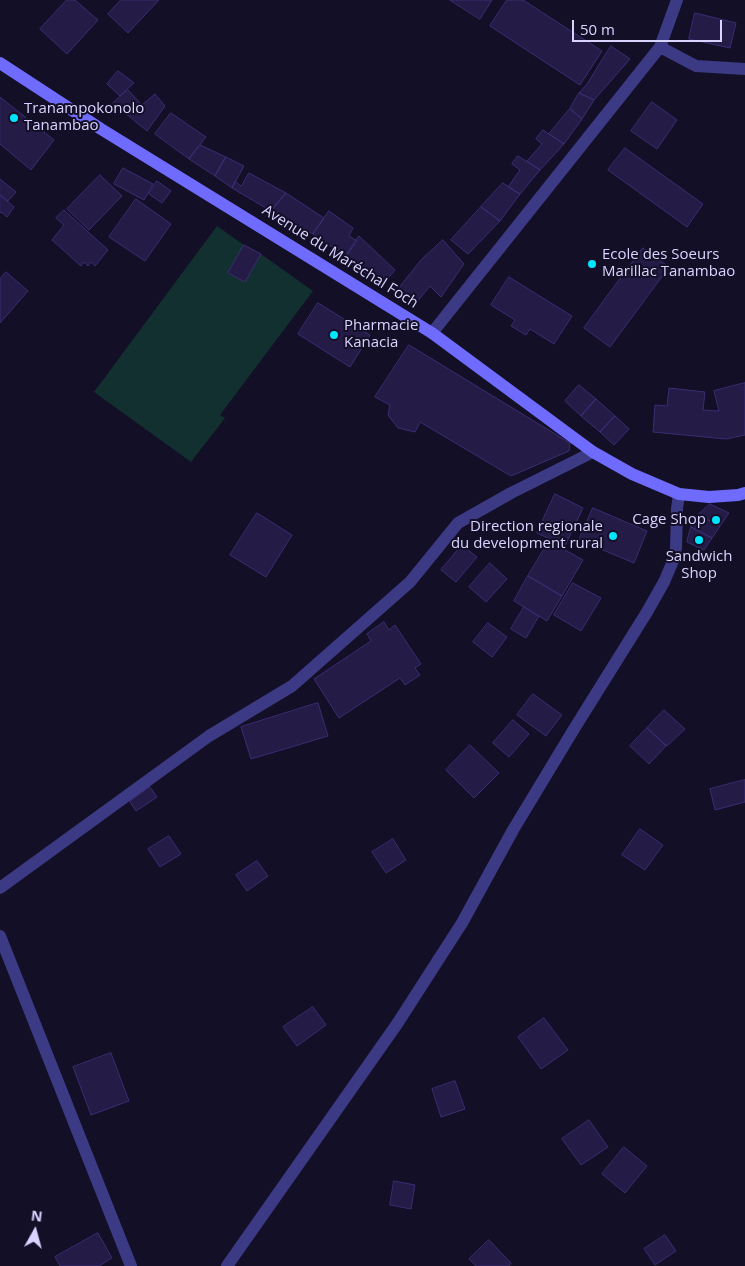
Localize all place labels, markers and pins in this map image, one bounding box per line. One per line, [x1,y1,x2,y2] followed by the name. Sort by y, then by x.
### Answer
[24,100,144,135] place label: Tranampokonolo Tanambao
[8,112,20,124] marker: Tranampokonolo Tanambao
[602,246,735,281] place label: Ecole des Soeurs Marillac Tanambao
[586,258,598,270] marker: Ecole des Soeurs Marillac Tanambao
[344,317,418,352] place label: Pharmacie Kanacia
[328,329,340,341] marker: Pharmacie Kanacia
[632,511,706,529] place label: Cage Shop
[710,514,722,526] marker: Cage Shop
[451,518,603,553] place label: Direction regionale du development rural
[607,530,619,542] marker: Direction regionale du development rural
[693,534,705,546] marker: Sandwich Shop
[666,548,732,583] place label: Sandwich Shop

